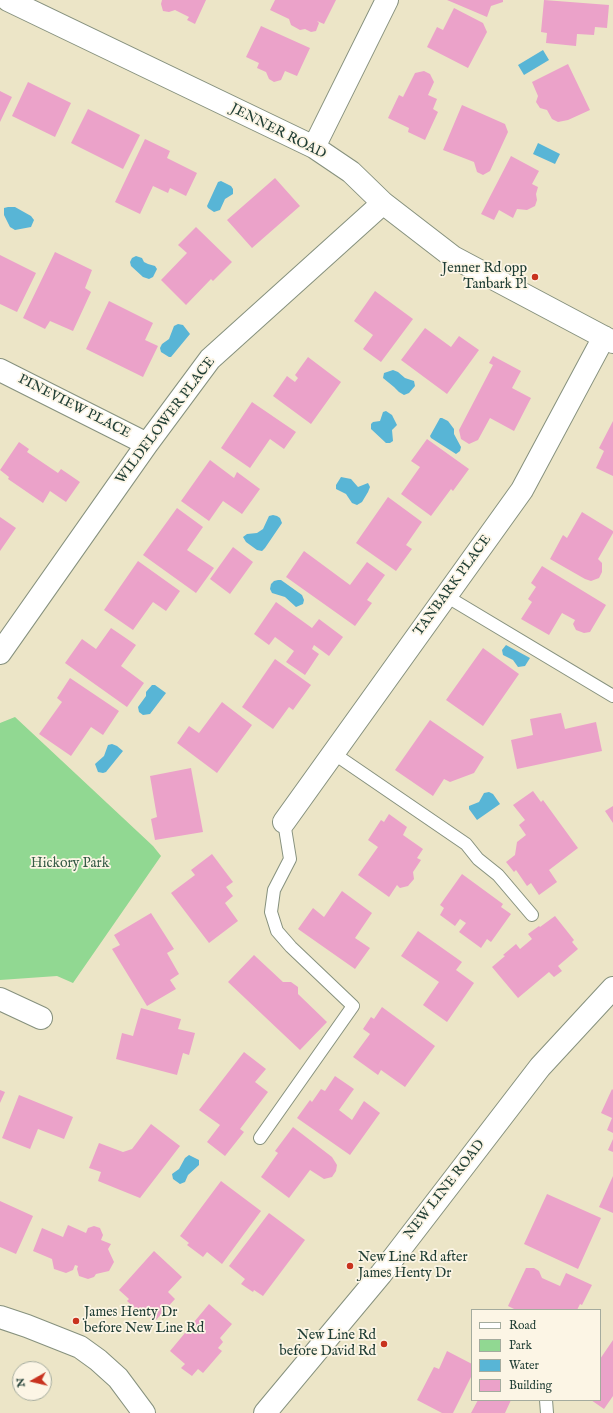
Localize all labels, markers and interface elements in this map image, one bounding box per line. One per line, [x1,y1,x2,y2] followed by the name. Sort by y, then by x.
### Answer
[227,101,329,163] street label: JENNER ROAD
[442,261,527,294] place label: Jenner Rd opp Tanbark Pl
[530,272,540,282] marker: Jenner Rd opp Tanbark Pl
[113,354,219,488] street label: WILDFLOWER PLACE
[15,371,133,443] street label: PINEVIEW PLACE
[411,532,495,640] street label: TANBARK PLACE
[31,856,109,872] park label: Hickory Park
[401,1137,489,1243] street label: NEW LINE ROAD
[358,1250,468,1282] place label: New Line Rd after James Henty Dr
[345,1261,355,1271] marker: New Line Rd after James Henty Dr
[84,1305,204,1338] place label: James Henty Dr before New Line Rd
[471,1309,601,1401] legend
[71,1316,81,1326] marker: James Henty Dr before New Line Rd
[509,1318,536,1333] text: Road
[279,1328,376,1360] place label: New Line Rd before David Rd
[509,1338,532,1353] text: Park
[379,1339,389,1349] marker: New Line Rd before David Rd
[509,1358,539,1373] text: Water
[12,1361,52,1401] north arrow
[14,1377,29,1388] text: N
[509,1378,552,1393] text: Building

